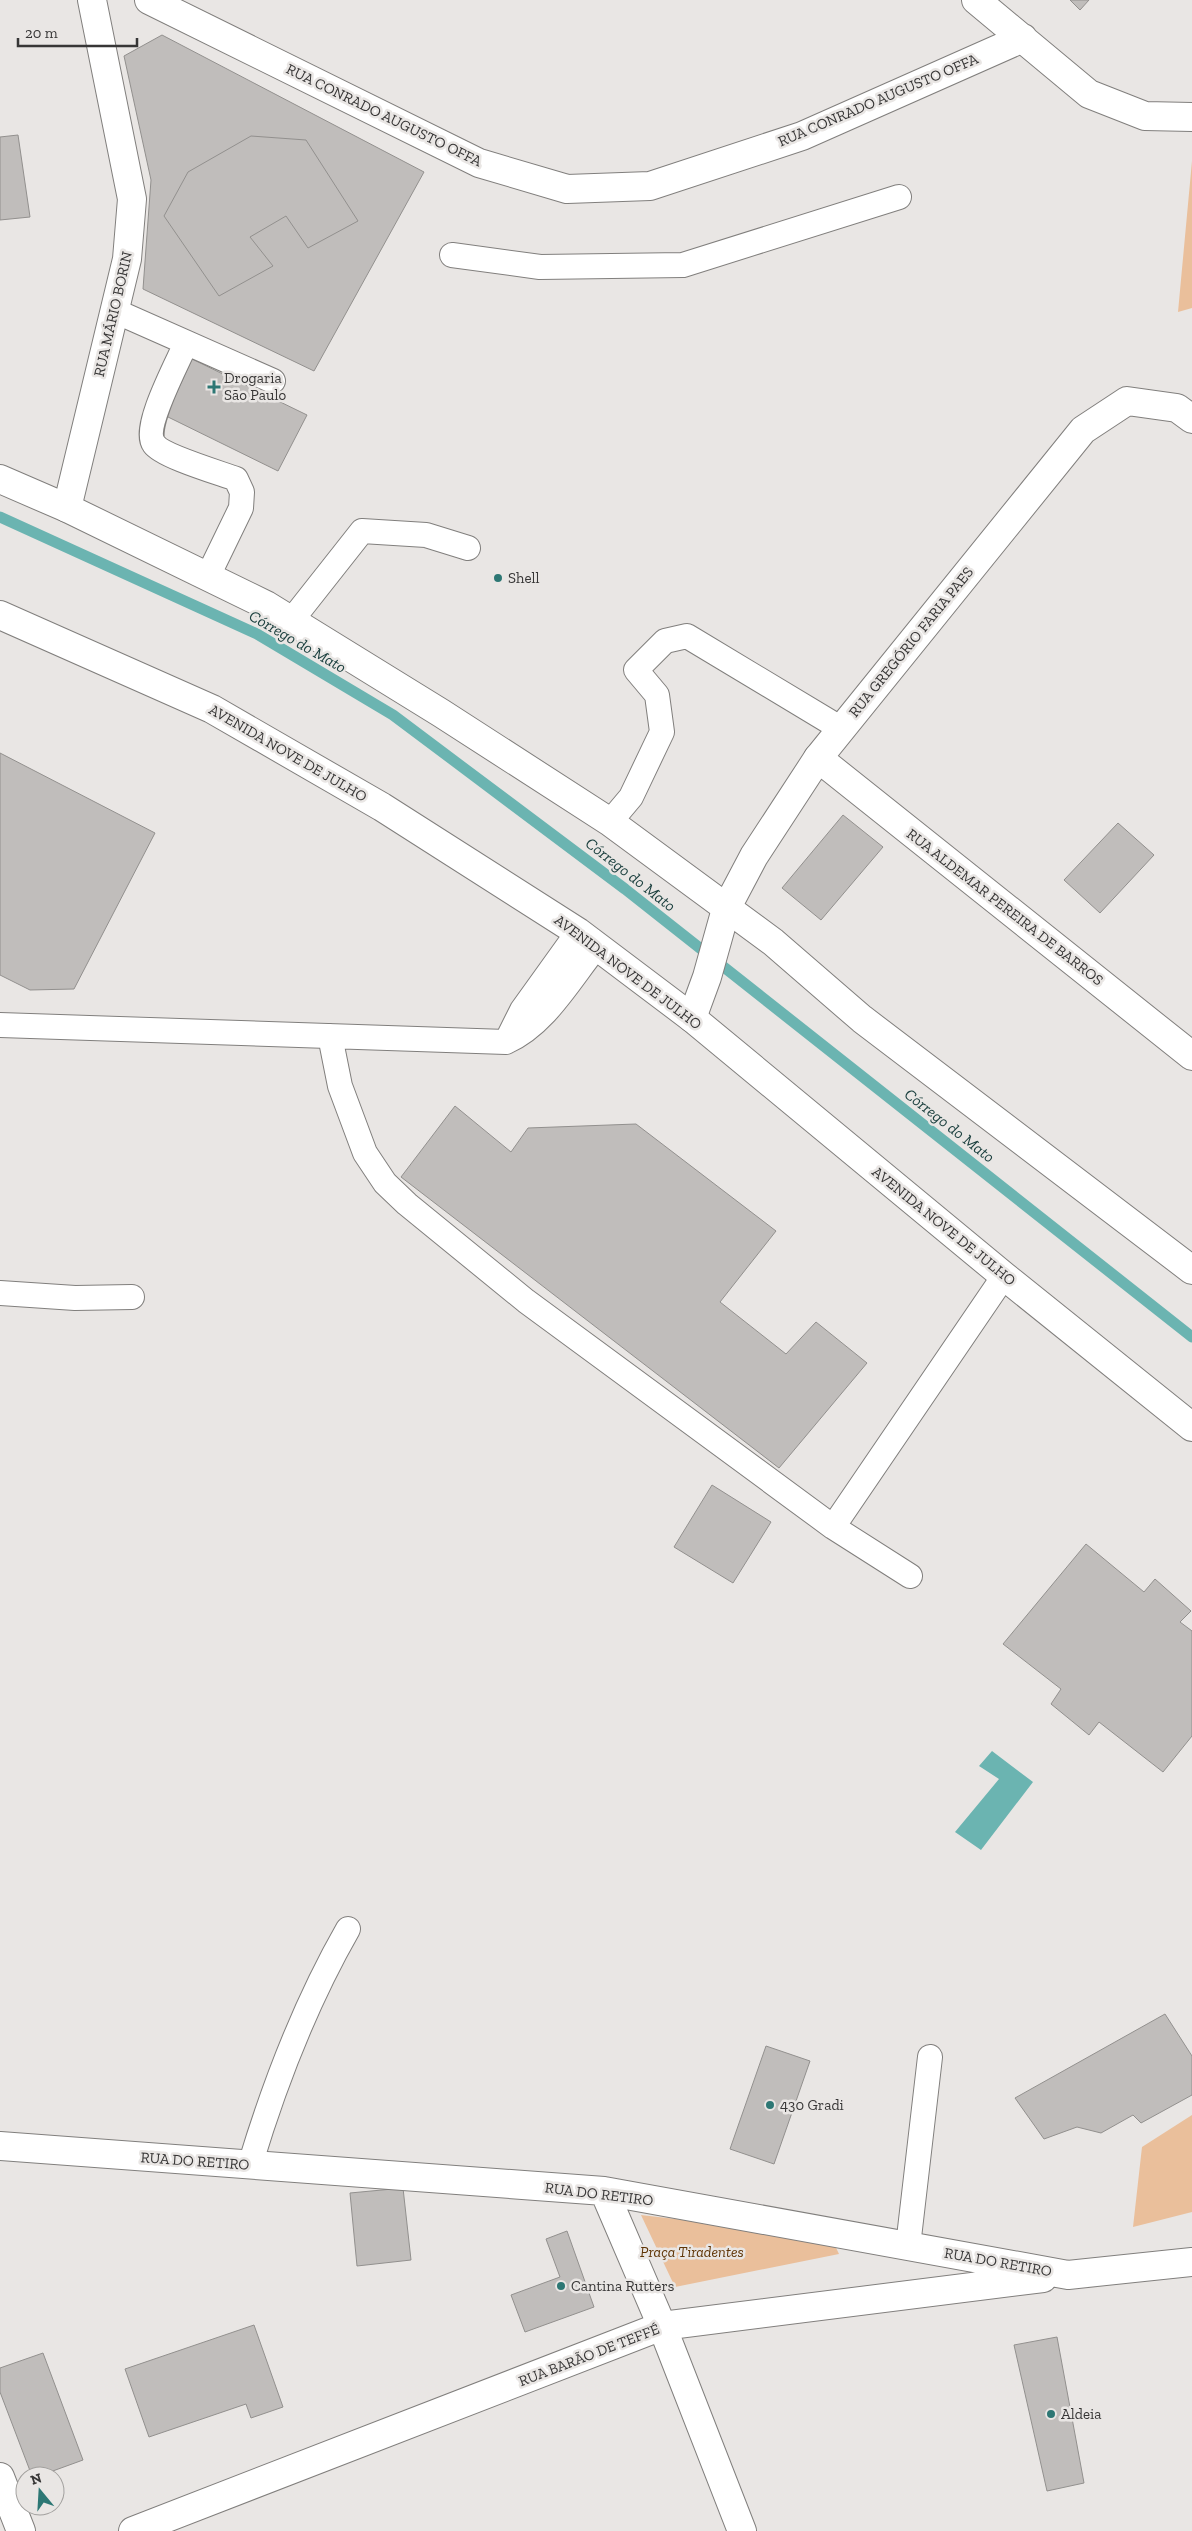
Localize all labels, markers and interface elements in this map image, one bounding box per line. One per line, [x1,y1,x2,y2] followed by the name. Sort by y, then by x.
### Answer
[18,15,136,47] scale bar
[25,24,58,42] text: 20 m
[775,49,981,150] street label: RUA CONRADO AUGUSTO OFFA
[283,60,485,170] street label: RUA CONRADO AUGUSTO OFFA
[90,250,136,378] street label: RUA MÁRIO BORIN
[224,369,287,404] place label: Drogaria São Paulo
[208,381,220,393] marker: Drogaria São Paulo
[845,563,977,721] street label: RUA GREGÓRIO FARIA PAES
[508,569,539,587] place label: Shell
[492,572,504,584] marker: Shell
[246,606,350,677] water label: Córrego do Mato
[206,700,370,806] street label: AVENIDA NOVE DE JULHO
[903,825,1107,989] street label: RUA ALDEMAR PEREIRA DE BARROS
[582,833,680,915] water label: Córrego do Mato
[551,911,705,1033] street label: AVENIDA NOVE DE JULHO
[901,1084,999,1166] water label: Córrego do Mato
[869,1163,1019,1290] street label: AVENIDA NOVE DE JULHO
[780,2096,844,2114] place label: 430 Gradi
[764,2099,776,2111] marker: 430 Gradi
[140,2148,250,2174] street label: RUA DO RETIRO
[544,2178,654,2210] street label: RUA DO RETIRO
[640,2243,744,2261] park label: Praça Tiradentes
[943,2244,1053,2280] street label: RUA DO RETIRO
[571,2277,674,2295] place label: Cantina Rutters
[555,2280,567,2292] marker: Cantina Rutters
[516,2320,662,2390] street label: RUA BARÃO DE TEFFÉ
[1061,2405,1101,2423] place label: Aldeia
[1045,2408,1057,2420] marker: Aldeia
[15,2466,65,2516] north arrow
[28,2469,44,2489] text: N

